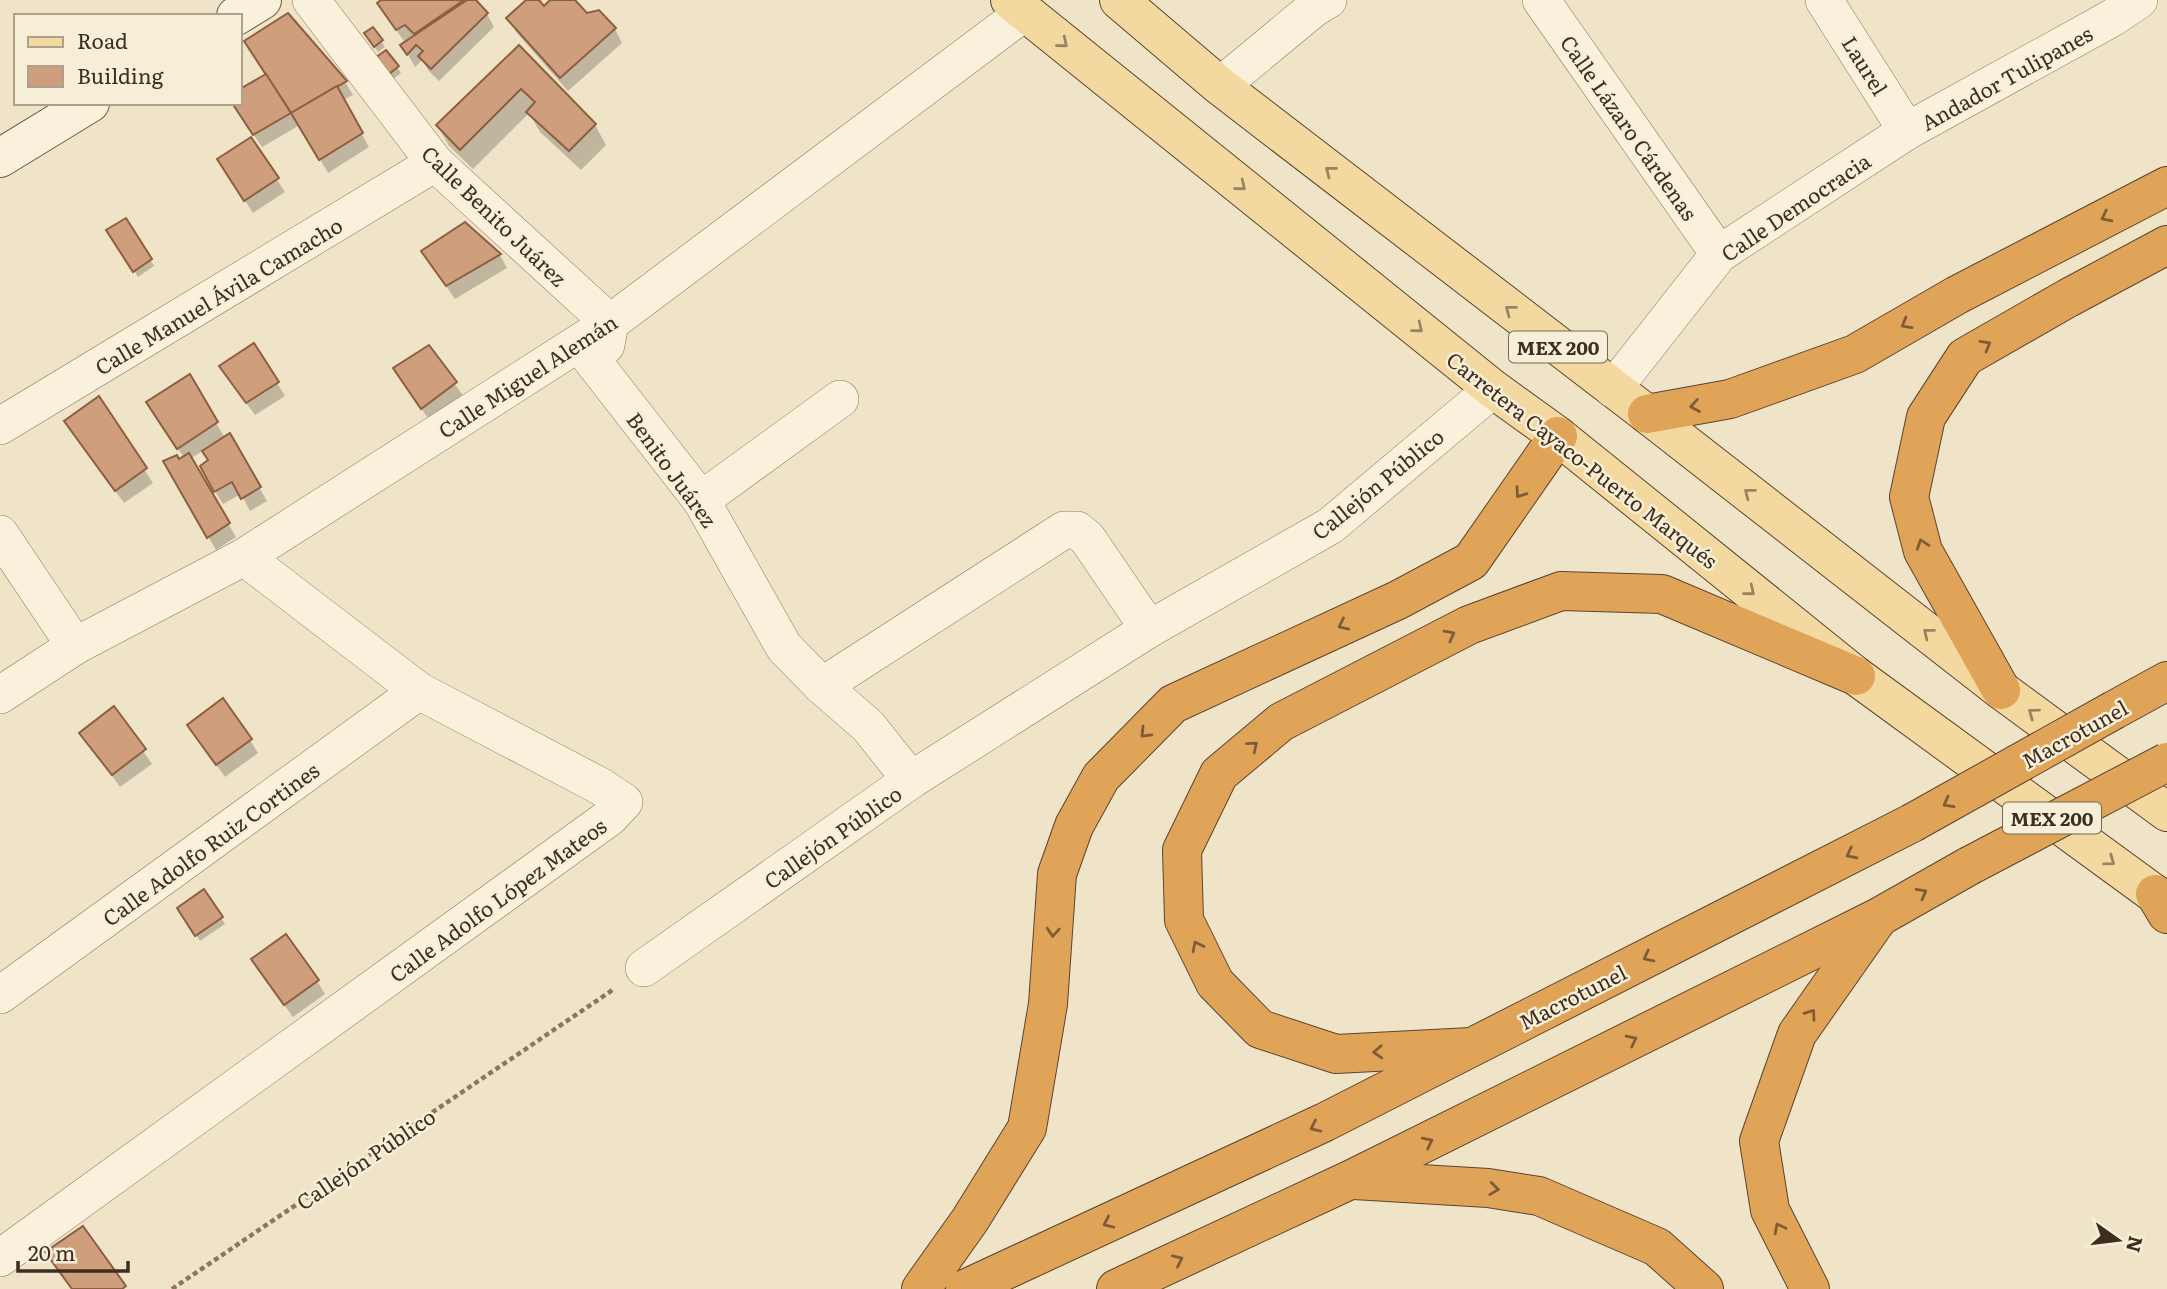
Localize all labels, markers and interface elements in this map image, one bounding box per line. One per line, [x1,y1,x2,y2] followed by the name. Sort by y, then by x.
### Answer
[14,14,242,105] legend
[1915,17,2097,137] street label: Andador Tulipanes
[77,24,128,55] text: Road
[1554,28,1706,226] street label: Calle Lázaro Cárdenas
[1836,29,1896,101] street label: Laurel
[1056,34,1068,47] one-way arrow
[77,59,164,90] text: Building
[416,138,574,292] street label: Calle Benito Juárez
[1714,144,1877,268] street label: Calle Democracia
[1325,166,1338,179] one-way arrow
[1233,177,1245,190] one-way arrow
[88,209,348,381] street label: Calle Manuel Ávila Camacho
[2101,209,2113,223] one-way arrow
[431,305,623,445] street label: Calle Miguel Alemán
[1505,305,1518,318] one-way arrow
[1900,316,1913,329] one-way arrow
[1410,320,1422,333] one-way arrow
[1509,332,1607,362] road number: MEX 200
[1979,340,1992,353] one-way arrow
[1441,343,1725,575] street label: Carretera Cayaco-Puerto Marqués
[1689,398,1701,413] one-way arrow
[621,405,725,533] street label: Benito Juárez
[1304,420,1450,546] street label: Callejón Público
[1516,485,1528,498] one-way arrow
[1744,489,1756,502] one-way arrow
[1916,539,1930,551] one-way arrow
[1743,582,1755,595] one-way arrow
[1338,617,1350,631] one-way arrow
[1923,628,1936,641] one-way arrow
[1443,629,1455,643] one-way arrow
[2015,691,2133,775] street label: Macrotunel
[2028,709,2041,722] one-way arrow
[1140,725,1153,738] one-way arrow
[1244,742,1257,754] one-way arrow
[95,754,325,932] street label: Calle Adolfo Ruiz Cortines
[757,777,907,895] street label: Callejón Público
[1943,795,1955,808] one-way arrow
[2003,803,2101,834] road number: MEX 200
[382,809,612,989] street label: Calle Adolfo López Mateos
[1846,846,1858,860] one-way arrow
[2102,852,2115,865] one-way arrow
[1914,888,1927,901] one-way arrow
[1046,927,1061,938] one-way arrow
[1191,941,1205,953] one-way arrow
[1643,949,1655,963] one-way arrow
[1513,956,1631,1036] street label: Macrotunel
[1802,1009,1815,1022] one-way arrow
[1625,1035,1637,1049] one-way arrow
[1372,1044,1383,1059] one-way arrow
[289,1100,441,1216] street label: Callejón Público
[1309,1119,1322,1133] one-way arrow
[1421,1136,1433,1150] one-way arrow
[1488,1181,1500,1196] one-way arrow
[2083,1205,2153,1275] north arrow
[1103,1214,1115,1228] one-way arrow
[1774,1223,1788,1235] one-way arrow
[18,1230,128,1274] scale bar
[2120,1233,2151,1256] text: N
[28,1236,75,1267] text: 20 m
[1171,1254,1183,1268] one-way arrow

